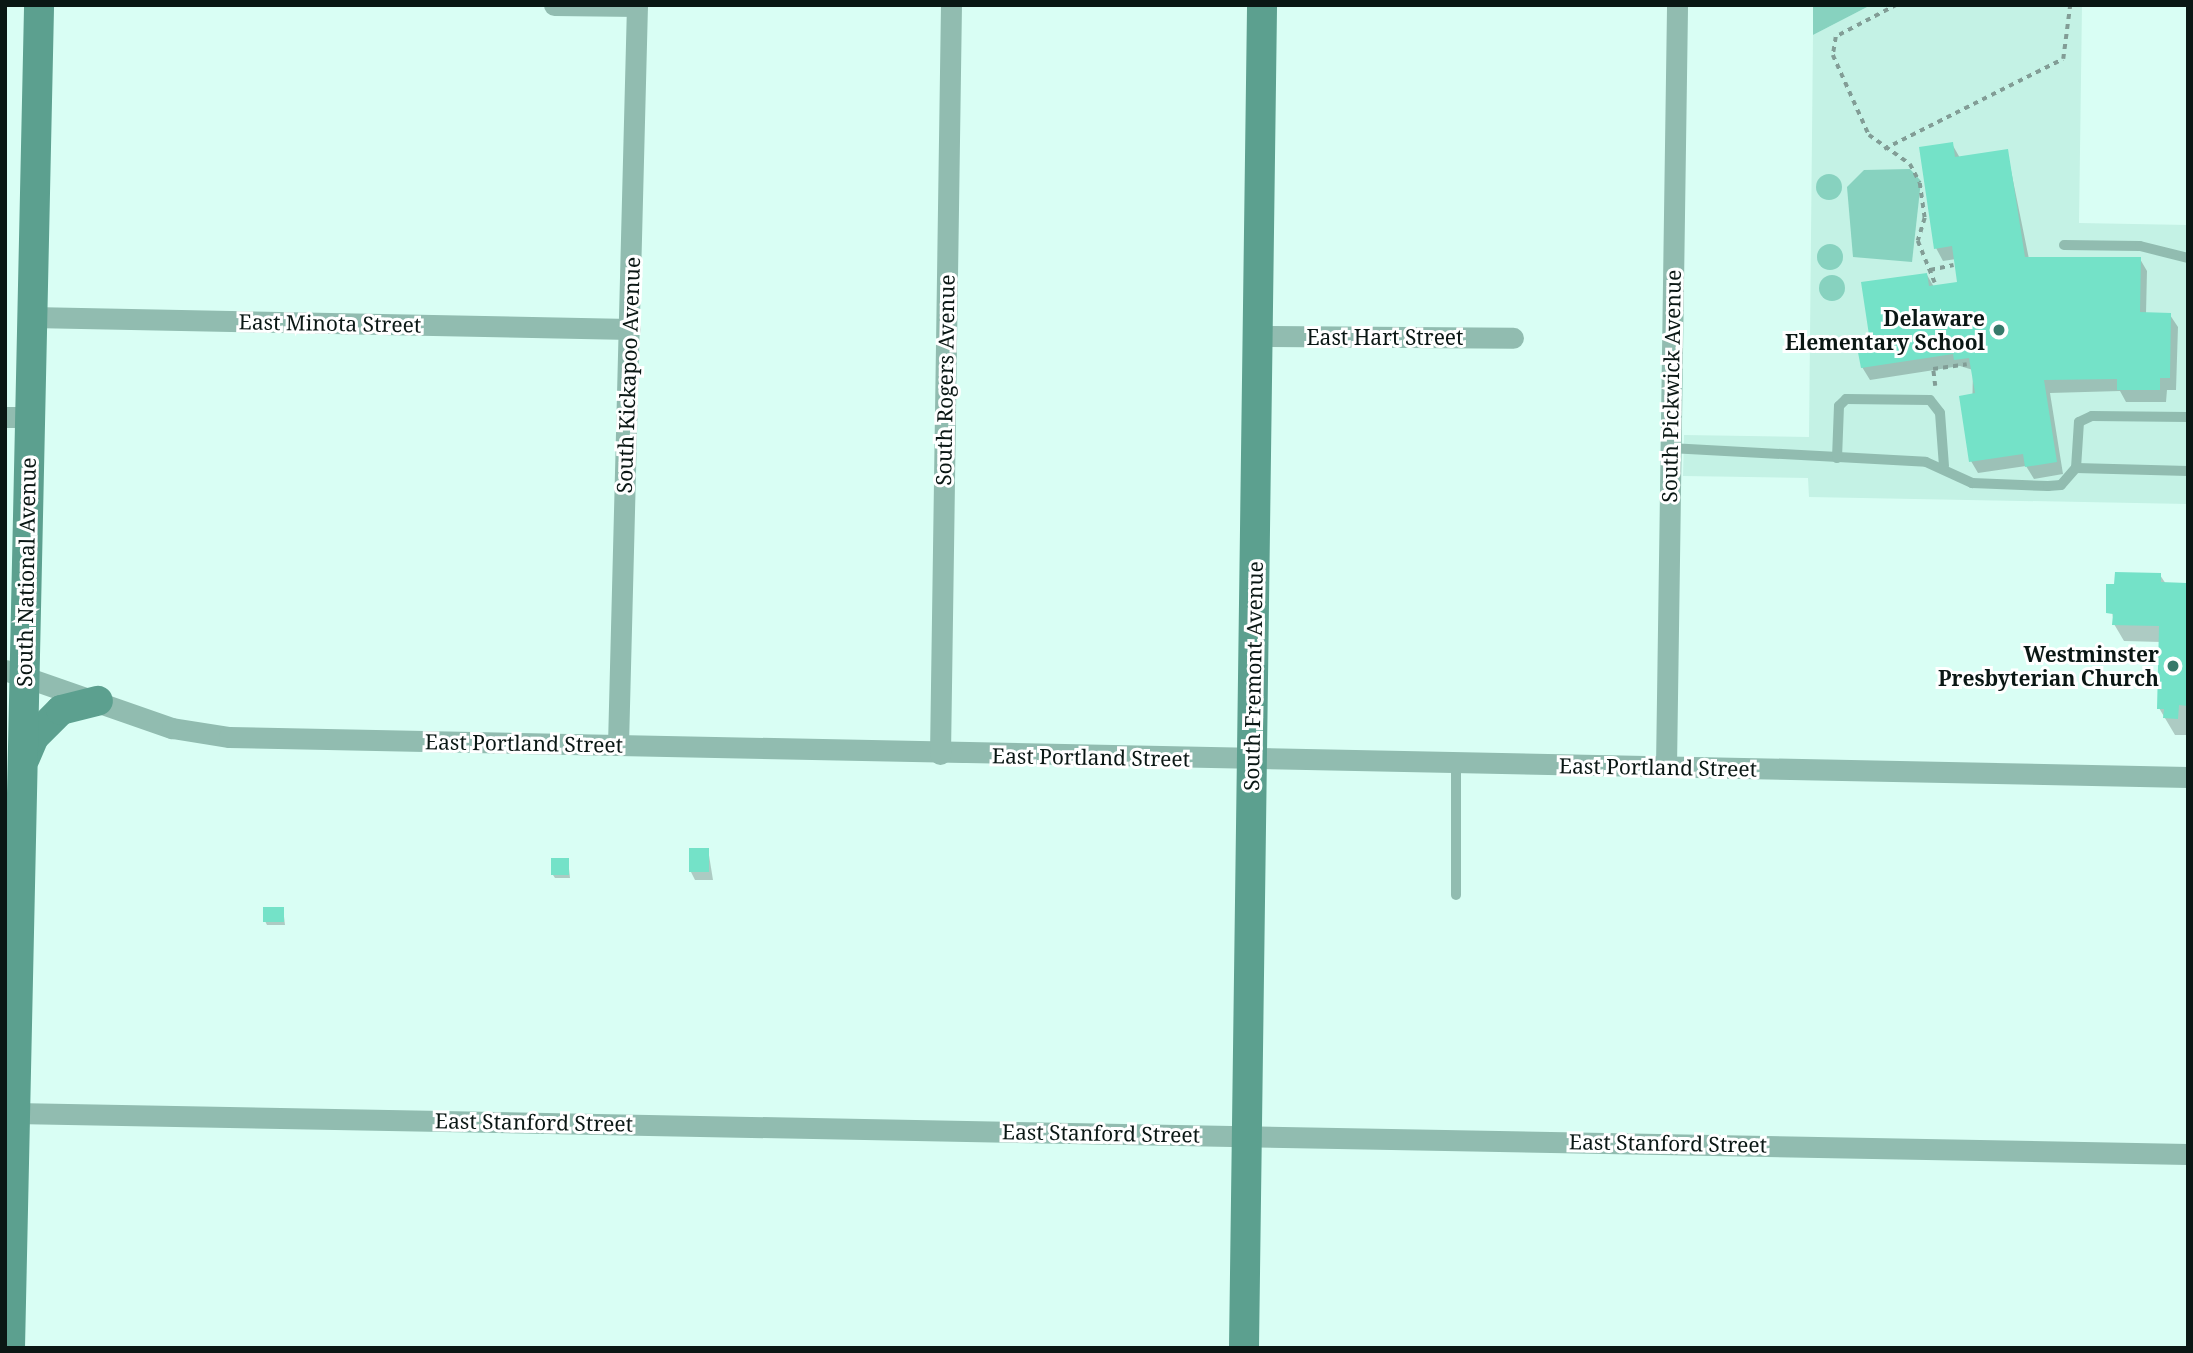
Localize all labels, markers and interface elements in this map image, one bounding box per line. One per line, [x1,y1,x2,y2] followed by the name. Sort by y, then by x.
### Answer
[611,256,645,494] street label: South Kickapoo Avenue
[1656,269,1686,503] street label: South Pickwick Avenue
[931,274,959,486] street label: South Rogers Avenue
[1785,305,1985,355] place label: Delaware Elementary School
[239,309,421,337] street label: East Minota Street
[1991,322,2007,338] marker: Delaware Elementary School
[1306,324,1464,350] street label: East Hart Street
[11,457,41,687] street label: South National Avenue
[1238,561,1268,791] street label: South Fremont Avenue
[1938,641,2159,691] place label: Westminster Presbyterian Church
[2165,658,2181,674] marker: Westminster Presbyterian Church
[425,729,623,757] street label: East Portland Street
[992,743,1190,771] street label: East Portland Street
[1559,753,1757,781] street label: East Portland Street
[435,1108,633,1136] street label: East Stanford Street
[1002,1119,1200,1147] street label: East Stanford Street
[1569,1129,1767,1157] street label: East Stanford Street

